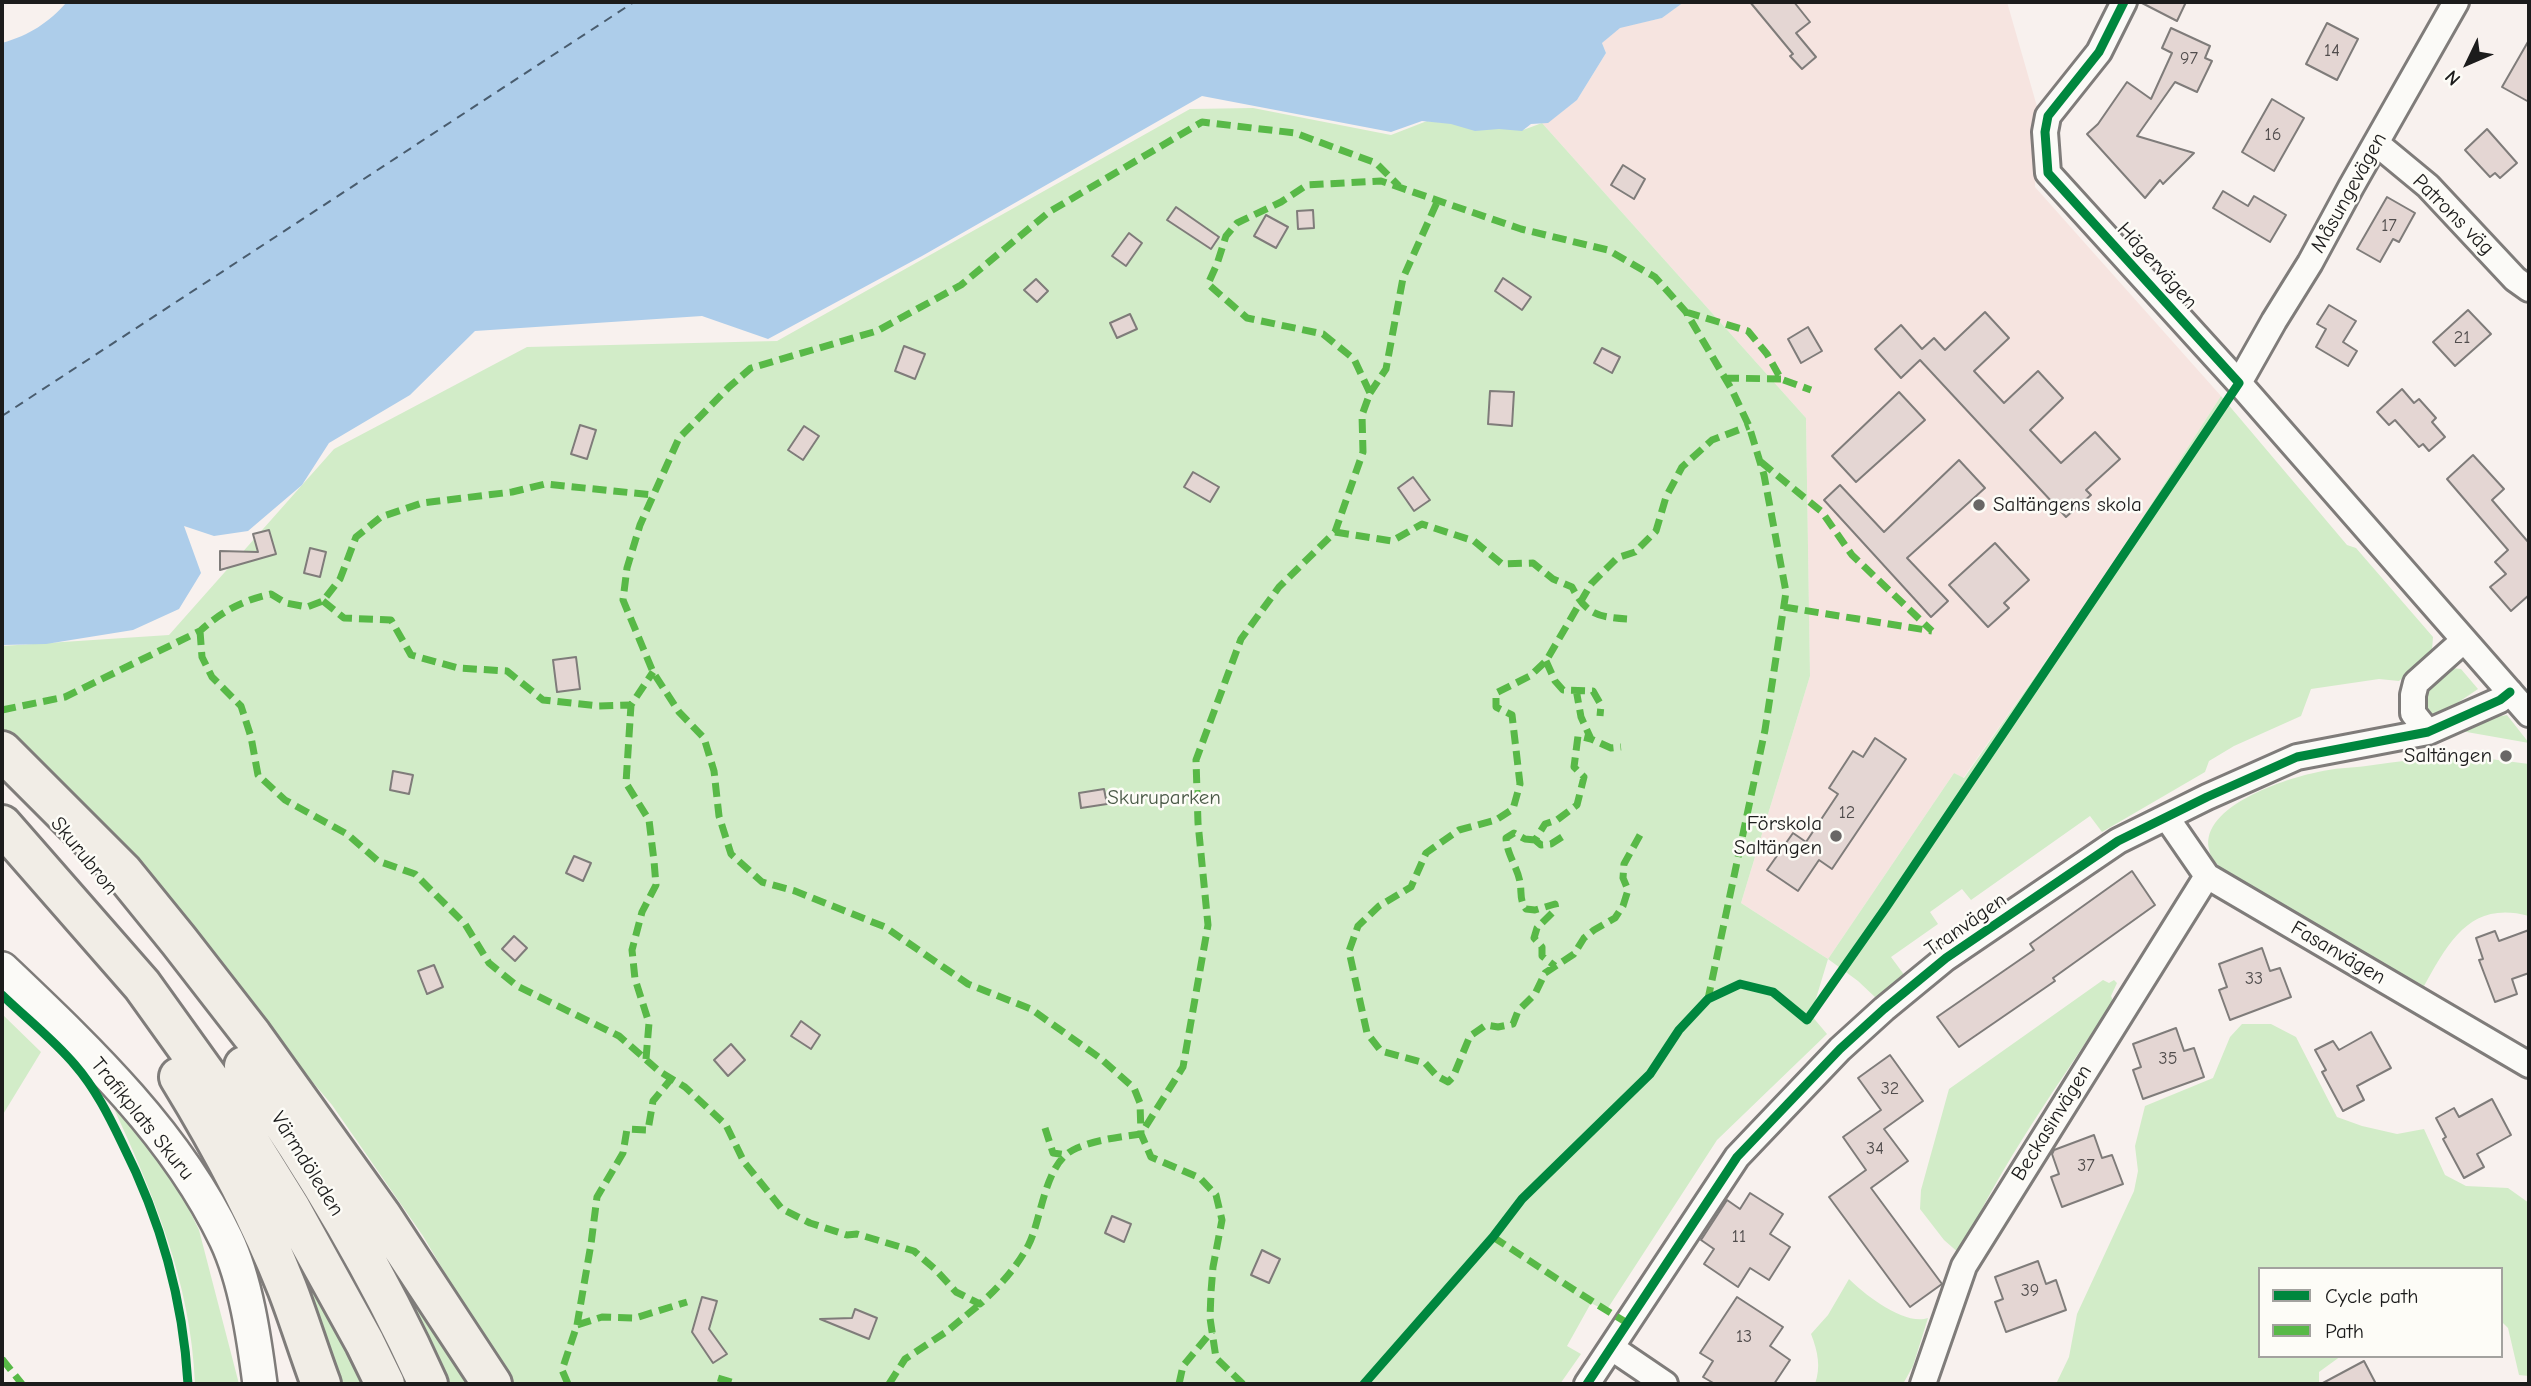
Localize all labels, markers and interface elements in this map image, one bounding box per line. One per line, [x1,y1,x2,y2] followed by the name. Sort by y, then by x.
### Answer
[2433,28,2503,98] north arrow
[2324,40,2340,62] house number: 14
[2180,48,2198,70] house number: 97
[2441,65,2465,90] text: N
[2265,124,2281,146] house number: 16
[2306,128,2392,258] street label: Måsungevägen
[2407,169,2499,261] street label: Patrons väg
[2381,215,2397,237] house number: 17
[2111,217,2203,315] street label: Hägervägen
[2454,327,2470,349] house number: 21
[1993,492,2142,518] place label: Saltängens skola
[1971,497,1987,513] marker: Saltängens skola
[2404,743,2492,769] place label: Saltängen
[2498,748,2514,764] marker: Saltängen
[1107,785,1221,811] park label: Skuruparken
[1839,802,1855,824] house number: 12
[1734,811,1822,861] place label: Förskola Saltängen
[45,812,123,900] street label: Skurubron
[1828,828,1844,844] marker: Förskola Saltängen
[1920,888,2012,962] street label: Tranvägen
[2286,916,2390,990] street label: Fasanvägen
[2245,968,2263,990] house number: 33
[2159,1048,2177,1070] house number: 35
[85,1053,199,1185] street label: Trafikplats Skuru
[2006,1060,2098,1186] street label: Beckasinvägen
[1881,1078,1899,1100] house number: 32
[265,1107,349,1221] street label: Värmdöleden
[1866,1138,1884,1160] house number: 34
[2077,1155,2095,1177] house number: 37
[1732,1226,1746,1248] house number: 11
[2258,1267,2503,1358] legend
[2021,1280,2039,1302] house number: 39
[2325,1284,2418,1308] text: Cycle path
[2325,1319,2364,1343] text: Path
[1736,1326,1752,1348] house number: 13

